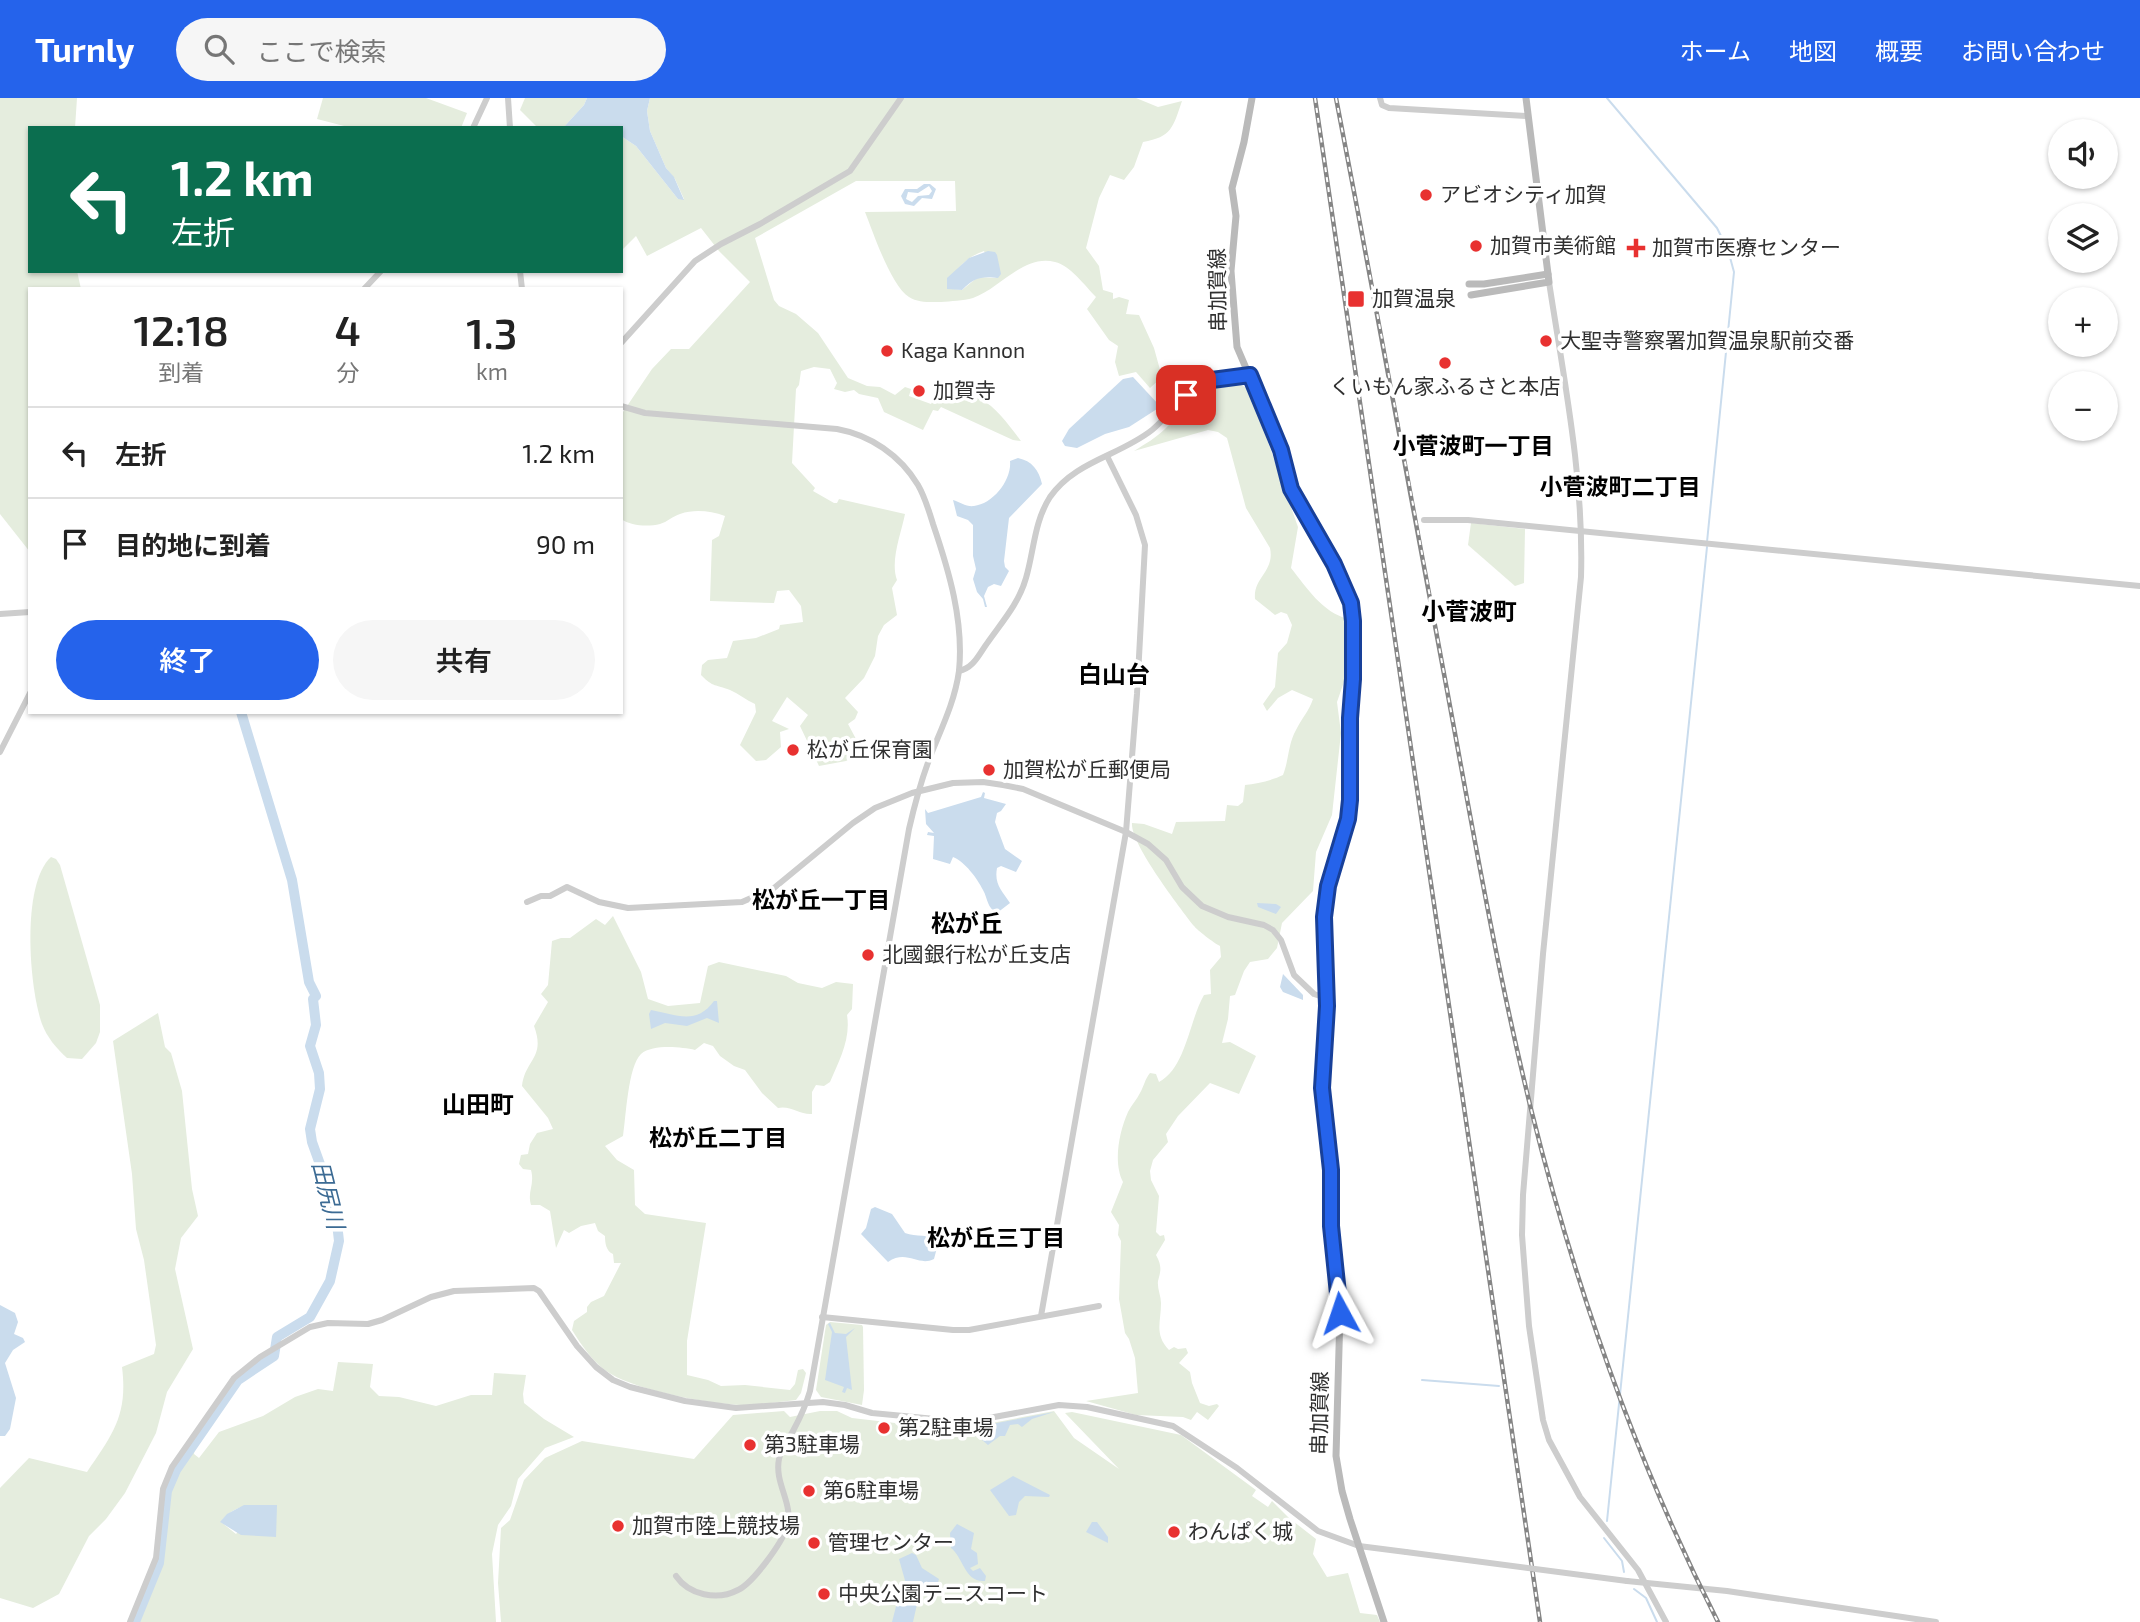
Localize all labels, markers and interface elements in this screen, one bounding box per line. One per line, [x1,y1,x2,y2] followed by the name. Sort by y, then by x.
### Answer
[176,18,666,81] search box
[35,29,134,69] text: Turnly
[200,30,238,68] icon: search
[256,35,386,66] text: ここで検索
[1680,36,1751,65] text: ホーム
[1789,36,1837,65] text: 地図
[1875,36,1923,65] text: 概要
[1961,36,2105,65] text: お問い合わせ
[2048,119,2118,441] map controls
[2048,119,2118,189] button: sound
[171,147,314,206] text: 1.2 km
[56,154,147,245] icon: left
[1440,181,1607,206] place label: アビオシティ加賀
[1418,187,1434,203] marker: アビオシティ加賀
[2048,203,2118,273] button: layers
[171,212,235,250] text: 左折
[1490,232,1616,257] place label: 加賀市美術館
[1652,234,1841,259] place label: 加賀市医療センター
[1468,238,1484,254] marker: 加賀市美術館
[1626,238,1646,258] marker: 加賀市医療センター
[1203,248,1230,332] street label: 串加賀線
[1372,285,1456,310] place label: 加賀温泉
[2048,287,2118,357] button: +
[1346,289,1366,309] marker: 加賀温泉
[133,304,229,354] text: 12:18
[334,304,361,354] text: 4
[466,307,517,357] text: 1.3
[1560,327,1854,352] place label: 大聖寺警察署加賀温泉駅前交番
[1538,333,1554,349] marker: 大聖寺警察署加賀温泉駅前交番
[901,337,1025,362] place label: Kaga Kannon
[879,343,895,359] marker: Kaga Kannon
[1437,355,1453,371] marker: くいもん家ふるさと本店
[476,357,508,385] text: km
[158,358,204,386] text: 到着
[336,358,359,386] text: 分
[1156,365,1216,425] pin
[2048,371,2118,441] button: −
[1330,373,1561,398] place label: くいもん家ふるさと本店
[1167,376,1205,414] icon: arrive
[933,377,996,402] place label: 加賀寺
[911,383,927,399] marker: 加賀寺
[1393,431,1554,459] district label: 小菅波町一丁目
[56,434,94,472] icon: left
[522,437,595,468] text: 1.2 km
[115,438,167,469] text: 左折
[1540,472,1701,500] district label: 小菅波町二丁目
[56,525,94,563] icon: arrive
[536,528,595,559] text: 90 m
[115,529,271,560] text: 目的地に到着
[1421,596,1517,625] district label: 小菅波町
[56,620,319,700] button: 終了
[333,620,595,700] button: 共有
[1078,659,1150,688] district label: 白山台
[807,736,933,761] place label: 松が丘保育園
[785,742,801,758] marker: 松が丘保育園
[1003,756,1171,781] place label: 加賀松が丘郵便局
[981,762,997,778] marker: 加賀松が丘郵便局
[752,885,890,913] district label: 松が丘一丁目
[931,908,1003,937] district label: 松が丘
[882,941,1071,966] place label: 北國銀行松が丘支店
[860,947,876,963] marker: 北國銀行松が丘支店
[442,1089,514,1118] district label: 山田町
[649,1123,787,1151] district label: 松が丘二丁目
[307,1158,352,1235] water label: 田尻川
[927,1223,1065,1251] district label: 松が丘三丁目
[1303,1276,1377,1350] position arrow
[1305,1371,1332,1455] street label: 串加賀線
[898,1414,994,1439] place label: 第2駐車場
[876,1420,892,1436] marker: 第2駐車場
[764,1431,860,1456] place label: 第3駐車場
[742,1437,758,1453] marker: 第3駐車場
[823,1477,919,1502] place label: 第6駐車場
[801,1483,817,1499] marker: 第6駐車場
[632,1512,800,1537] place label: 加賀市陸上競技場
[610,1518,626,1534] marker: 加賀市陸上競技場
[1188,1518,1293,1543] place label: わんぱく城
[1166,1524,1182,1540] marker: わんぱく城
[828,1529,954,1554] place label: 管理センター
[806,1535,822,1551] marker: 管理センター
[838,1580,1048,1605] place label: 中央公園テニスコート
[816,1586,832,1602] marker: 中央公園テニスコート

